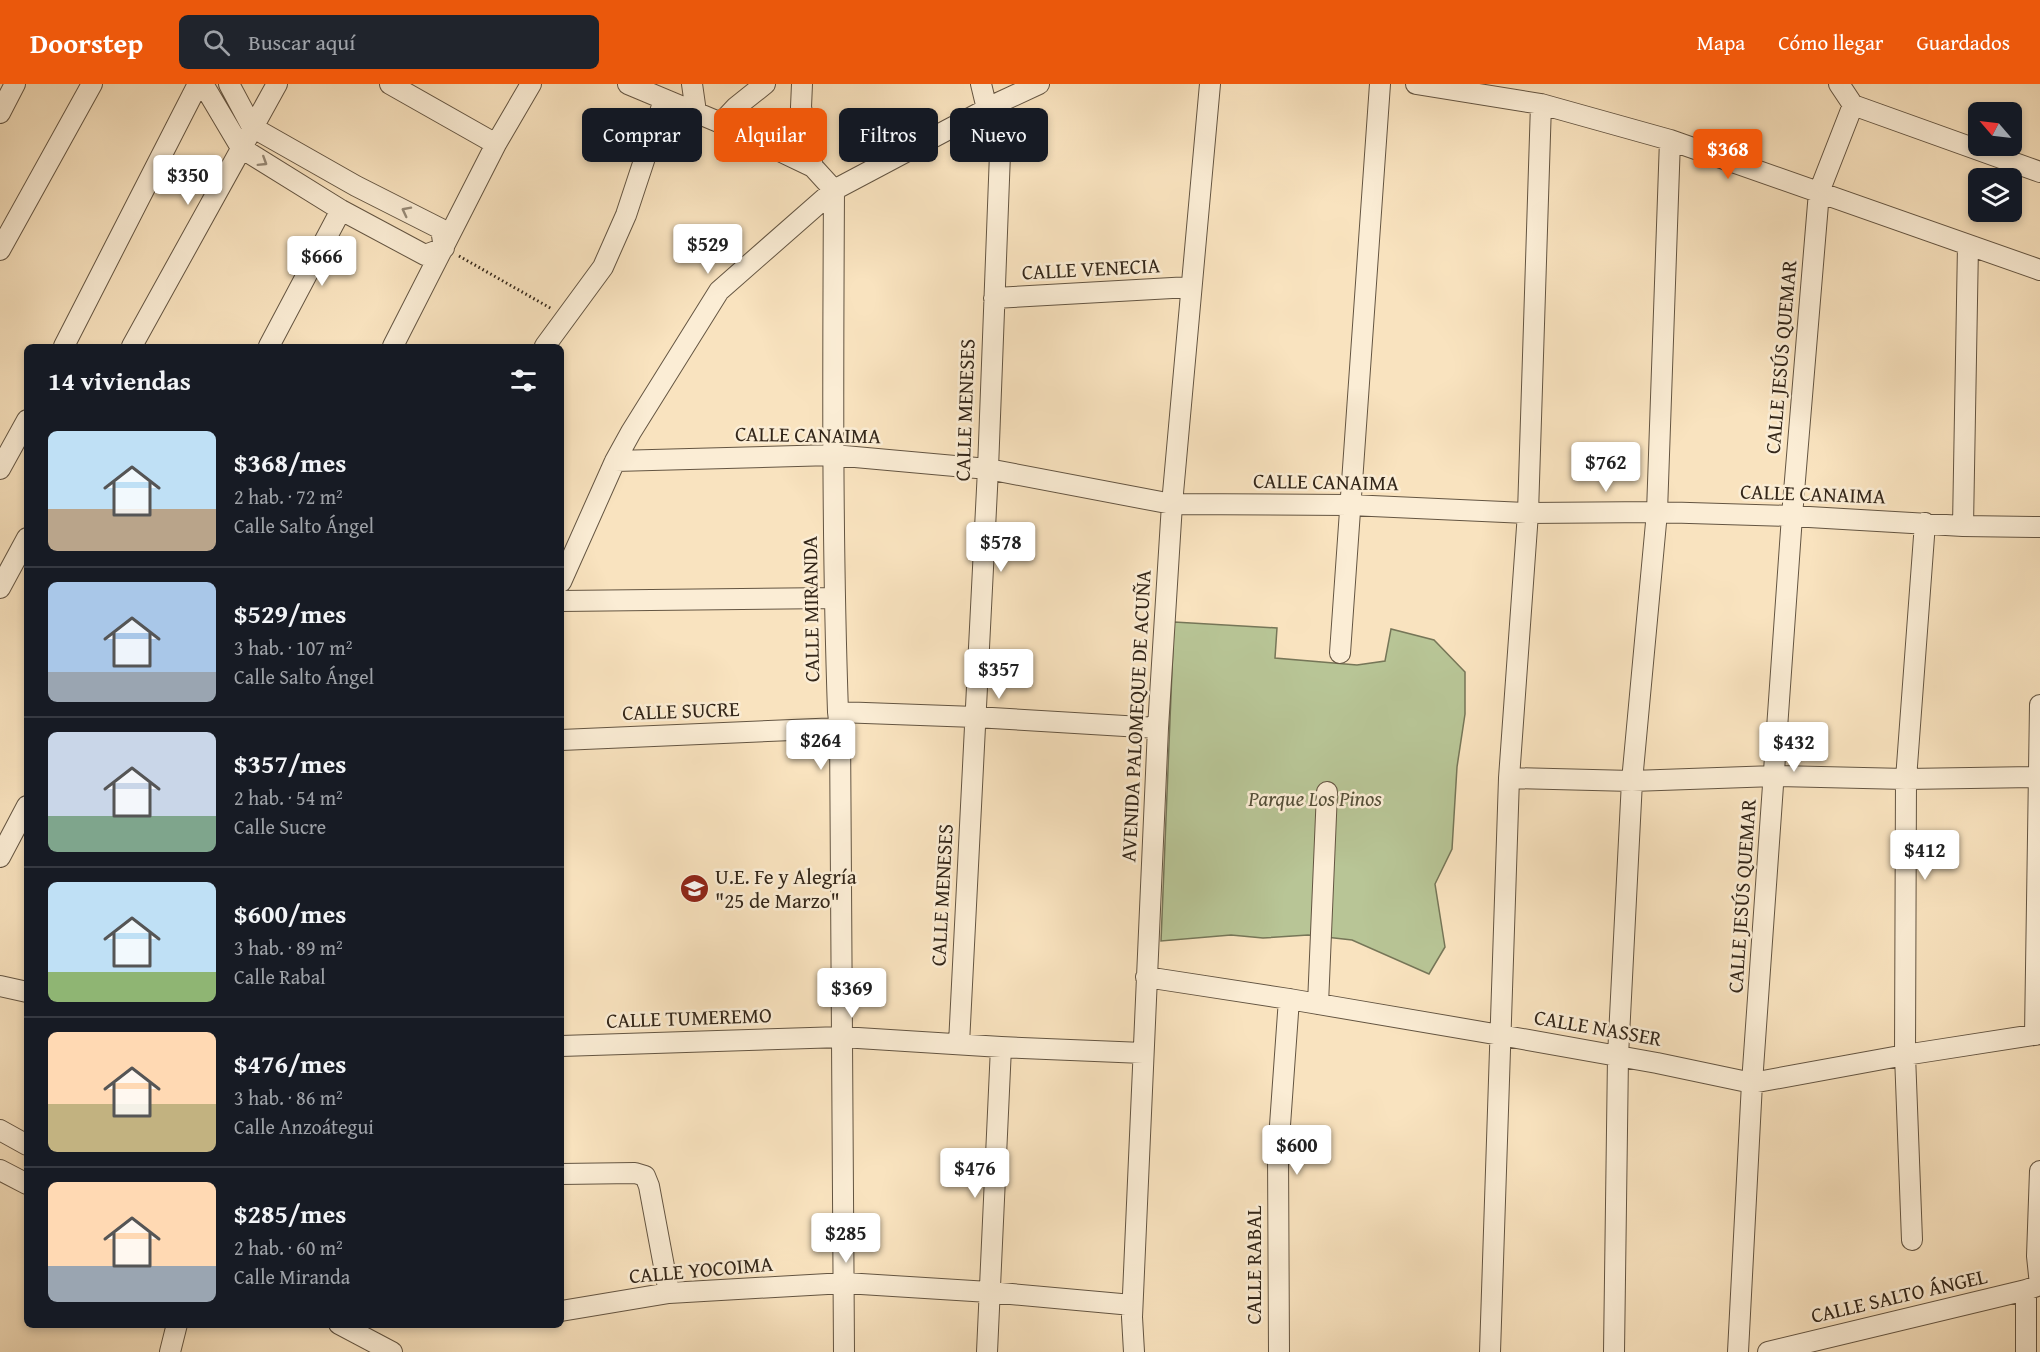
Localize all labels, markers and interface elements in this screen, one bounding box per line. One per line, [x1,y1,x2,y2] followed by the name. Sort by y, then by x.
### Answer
[179,15,599,69] search box
[30,22,143,63] text: Doorstep
[200,26,233,59] icon: search
[248,26,355,58] text: Buscar aquí
[1697,27,1745,58] text: Mapa
[1778,27,1883,58] text: Cómo llegar
[1916,27,2010,58] text: Guardados
[1968,102,2022,156] north arrow
[1968,102,2022,222] map controls
[582,108,702,162] chip: Comprar
[714,108,827,162] chip: Alquilar
[839,108,938,162] chip: Filtros
[950,108,1048,162] chip: Nuevo
[1692,129,1764,180] pin: $368
[1707,134,1749,163] text: $368
[257,154,267,166] one-way arrow
[152,155,224,206] pin: $350
[167,160,209,189] text: $350
[1968,168,2022,222] button: layers
[401,207,412,219] one-way arrow
[672,224,744,275] pin: $529
[687,229,729,258] text: $529
[286,236,358,287] pin: $666
[301,241,343,270] text: $666
[1021,249,1161,288] street label: CALLE VENECIA
[1757,258,1805,455] street label: CALLE JESÚS QUEMAR
[947,338,982,482] street label: CALLE MENESES
[48,361,191,400] text: 14 viviendas
[507,364,540,397] icon: filters
[735,418,881,451] street label: CALLE CANAIMA
[1570,442,1642,493] pin: $762
[234,443,347,482] text: $368/mes
[1585,447,1627,476] text: $762
[96,455,168,527] icon: home
[1253,465,1399,498] street label: CALLE CANAIMA
[1740,475,1887,512] street label: CALLE CANAIMA
[234,482,343,511] text: 2 hab. · 72 m²
[234,511,374,540] text: Calle Salto Ángel
[965,522,1037,573] pin: $578
[980,527,1022,556] text: $578
[794,535,827,682] street label: CALLE MIRANDA
[1112,569,1159,863] street label: AVENIDA PALOMEQUE DE ACUÑA
[234,594,347,633] text: $529/mes
[96,606,168,678] icon: home
[234,633,352,662] text: 3 hab. · 107 m²
[963,649,1035,700] pin: $357
[978,654,1020,683] text: $357
[234,662,374,691] text: Calle Salto Ángel
[622,693,741,728] street label: CALLE SUCRE
[785,720,857,771] pin: $264
[1758,722,1830,773] pin: $432
[800,725,842,754] text: $264
[1773,727,1815,756] text: $432
[234,744,347,783] text: $357/mes
[96,756,168,828] icon: home
[234,783,343,812] text: 2 hab. · 54 m²
[1247,783,1382,814] park label: Parque Los Pinos
[1719,797,1764,994] street label: CALLE JESÚS QUEMAR
[234,812,326,841] text: Calle Sucre
[922,823,961,967] street label: CALLE MENESES
[1889,830,1961,881] pin: $412
[1904,835,1946,864] text: $412
[715,861,857,916] place label: U.E. Fe y Alegría "25 de Marzo"
[678,873,710,905] school or university icon: U.E. Fe y Alegría "25 de Marzo"
[234,894,347,933] text: $600/mes
[96,906,168,978] icon: home
[234,933,343,962] text: 3 hab. · 89 m²
[234,962,326,991] text: Calle Rabal
[816,968,888,1019] pin: $369
[831,973,873,1002] text: $369
[606,999,772,1036] street label: CALLE TUMEREMO
[1532,1001,1665,1054] street label: CALLE NASSER
[234,1044,347,1083] text: $476/mes
[96,1056,168,1128] icon: home
[234,1083,343,1112] text: 3 hab. · 86 m²
[234,1112,374,1141] text: Calle Anzoátegui
[1261,1125,1333,1176] pin: $600
[1276,1130,1318,1159] text: $600
[939,1148,1011,1199] pin: $476
[954,1153,996,1182] text: $476
[234,1194,347,1233] text: $285/mes
[96,1206,168,1278] icon: home
[1238,1206,1269,1324] street label: CALLE RABAL
[810,1213,882,1264] pin: $285
[825,1218,867,1247] text: $285
[234,1233,343,1262] text: 2 hab. · 60 m²
[628,1248,774,1291] street label: CALLE YOCOIMA
[1808,1260,1990,1331] street label: CALLE SALTO ÁNGEL
[234,1262,350,1291] text: Calle Miranda

